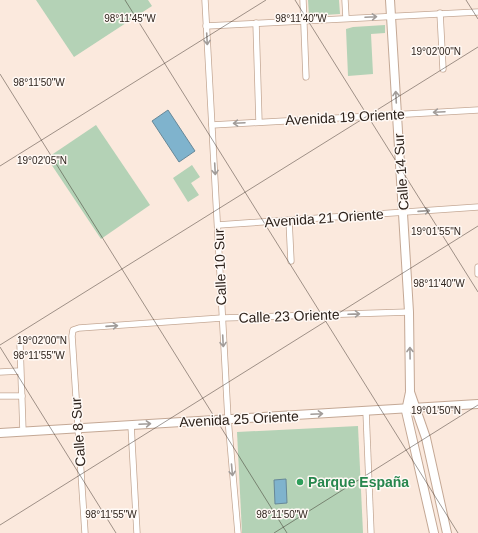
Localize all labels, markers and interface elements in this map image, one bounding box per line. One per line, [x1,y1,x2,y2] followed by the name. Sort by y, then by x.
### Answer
[104,13,156,24] text: 98°11'45"W
[275,13,327,24] text: 98°11'40"W
[364,13,377,20] one-way arrow
[204,32,211,45] one-way arrow
[411,46,461,57] text: 19°02'00"N
[13,77,65,88] text: 98°11'50"W
[393,91,400,104] one-way arrow
[285,106,405,128] street label: Avenida 19 Oriente
[433,108,446,116] one-way arrow
[233,119,246,127] one-way arrow
[390,133,412,211] street label: Calle 14 Sur
[17,155,67,166] text: 19°02'05"N
[211,162,218,175] one-way arrow
[264,206,384,230] street label: Avenida 21 Oriente
[417,207,430,215] one-way arrow
[411,226,461,237] text: 19°01'55"N
[211,228,229,306] street label: Calle 10 Sur
[413,278,465,289] text: 98°11'40"W
[238,306,340,326] street label: Calle 23 Oriente
[347,310,360,317] one-way arrow
[105,322,118,329] one-way arrow
[219,334,227,347] one-way arrow
[17,335,67,346] text: 19°02'00"N
[406,347,414,360] one-way arrow
[13,350,65,361] text: 98°11'55"W
[68,397,88,467] street label: Calle 8 Sur
[411,405,461,416] text: 19°01'50"N
[179,408,299,430] street label: Avenida 25 Oriente
[310,410,323,418] one-way arrow
[138,421,151,428] one-way arrow
[229,463,236,476] one-way arrow
[308,474,409,490] place label: Parque España
[295,477,305,487] marker: Parque España
[85,509,137,520] text: 98°11'55"W
[256,509,308,520] text: 98°11'50"W

